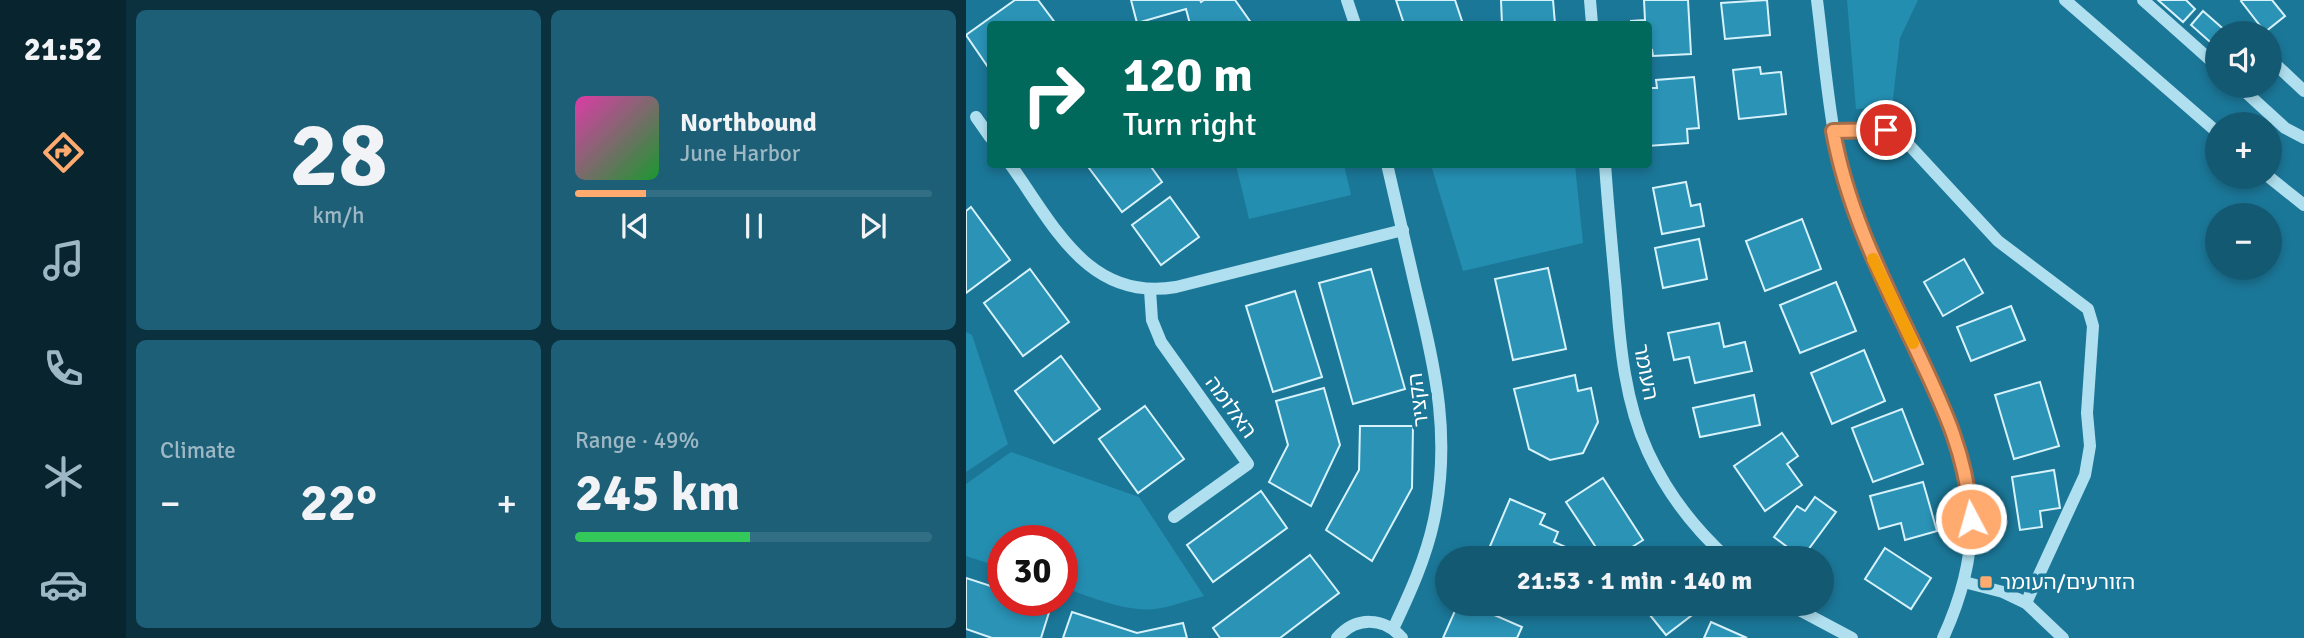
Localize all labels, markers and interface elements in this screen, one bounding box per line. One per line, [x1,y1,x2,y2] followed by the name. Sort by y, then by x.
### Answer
[2205,21,2282,280] map controls
[2205,21,2282,98] button: sound
[24,30,102,69] text: 21:52
[1123,45,1253,105] text: 120 m
[1008,49,1099,140] icon: right
[289,99,388,212] text: 28
[1856,100,1916,160] pin
[1123,105,1256,144] text: Turn right
[680,107,817,139] text: Northbound
[1867,111,1905,149] icon: arrive
[2205,112,2282,189] button: +
[39,128,88,177] icon: directions
[680,139,800,168] text: June Harbor
[312,201,365,230] text: km/h
[2205,203,2282,280] button: −
[616,207,654,245] icon: previous
[735,207,773,245] icon: pause
[854,207,892,245] icon: next
[39,236,88,285] icon: music
[1628,342,1664,402] street label: העומר
[39,344,88,393] icon: phone
[1200,371,1262,443] street label: האלומה
[1402,371,1434,429] street label: הקציר
[575,426,699,455] text: Range · 49%
[160,436,236,465] text: Climate
[39,452,88,501] icon: climate
[575,461,740,525] text: 245 km
[300,471,377,535] text: 22°
[160,480,181,527] text: −
[496,480,517,527] text: +
[1934,482,2008,556] position arrow
[987,525,1078,616] speed limit sign: 30
[39,560,88,609] icon: car
[1517,565,1752,597] text: 21:53 · 1 min · 140 m
[2000,569,2135,595] place label: הזורעים/העומר
[1978,574,1994,590] marker: הזורעים/העומר

